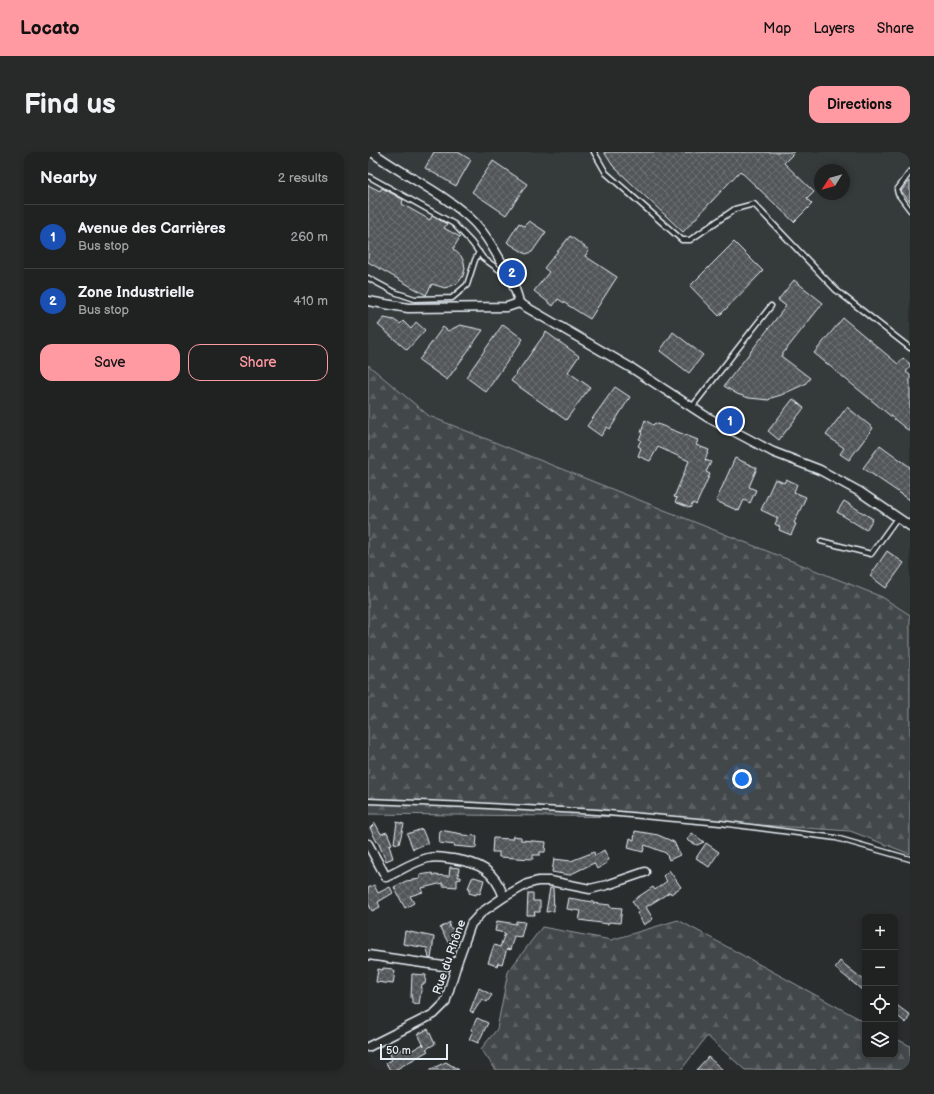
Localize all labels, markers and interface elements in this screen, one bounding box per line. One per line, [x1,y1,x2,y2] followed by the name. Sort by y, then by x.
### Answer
[20,17,80,40] text: Locato
[763,20,791,37] text: Map
[813,20,855,37] text: Layers
[877,20,914,37] text: Share
[809,86,910,123] button: Directions
[24,88,116,121] text: Find us
[814,164,850,200] north arrow
[40,168,97,188] text: Nearby
[278,170,328,186] text: 2 results
[78,219,226,238] text: Avenue des Carrières
[50,229,56,245] text: 1
[290,229,328,245] text: 260 m
[78,238,129,254] text: Bus stop
[499,258,525,288] pin: 2
[78,283,194,302] text: Zone Industrielle
[49,293,57,309] text: 2
[293,293,328,309] text: 410 m
[78,302,129,318] text: Bus stop
[40,344,180,381] button: Save
[188,344,328,381] button: Share
[717,406,743,436] pin: 1
[732,769,752,789] your location
[862,914,898,1058] map controls
[862,914,898,950] button: +
[430,918,469,997] street label: Rue du Rhône
[862,950,898,986] button: −
[862,986,898,1022] button: locate
[862,1022,898,1058] button: layers
[380,1042,448,1061] scale bar
[386,1044,411,1057] text: 50 m

